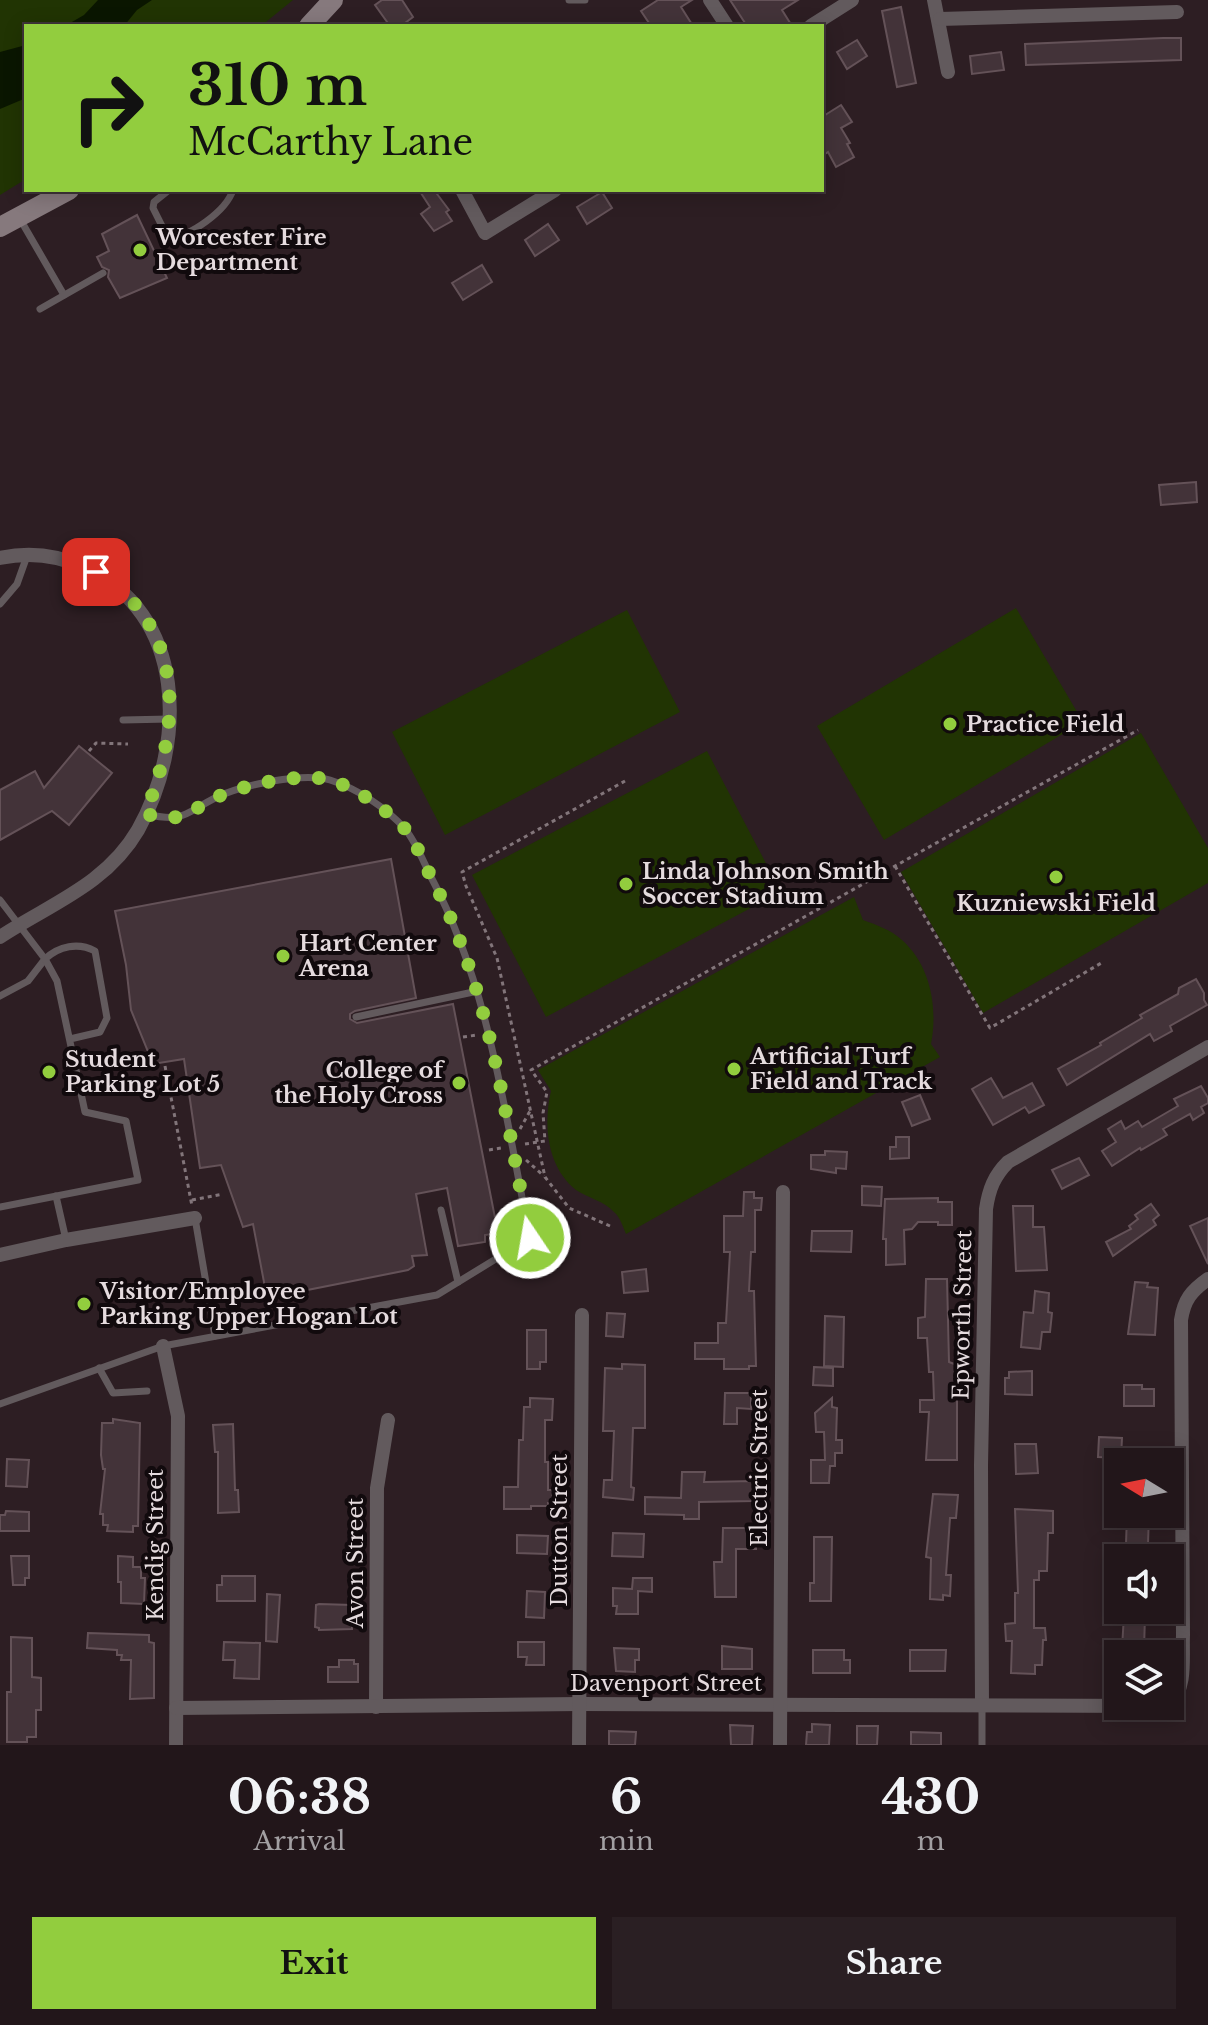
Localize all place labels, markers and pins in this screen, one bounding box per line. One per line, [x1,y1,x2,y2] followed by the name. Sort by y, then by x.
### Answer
[155,224,327,276] place label: Worcester Fire Department
[131,241,149,259] marker: Worcester Fire Department
[62,538,130,606] pin
[966,711,1124,738] place label: Practice Field
[941,715,959,733] marker: Practice Field
[642,858,889,910] place label: Linda Johnson Smith Soccer Stadium
[1047,868,1065,886] marker: Kuzniewski Field
[617,875,635,893] marker: Linda Johnson Smith Soccer Stadium
[956,890,1156,917] place label: Kuzniewski Field
[298,930,437,982] place label: Hart Center Arena
[274,947,292,965] marker: Hart Center Arena
[749,1043,933,1095] place label: Artificial Turf Field and Track
[65,1046,220,1098] place label: Student Parking Lot 5
[274,1057,445,1109] place label: College of the Holy Cross
[725,1060,743,1078] marker: Artificial Turf Field and Track
[40,1063,58,1081] marker: Student Parking Lot 5
[450,1074,468,1092] marker: College of the Holy Cross
[99,1278,398,1330] place label: Visitor/Employee Parking Upper Hogan Lot
[75,1295,93,1313] marker: Visitor/Employee Parking Upper Hogan Lot

